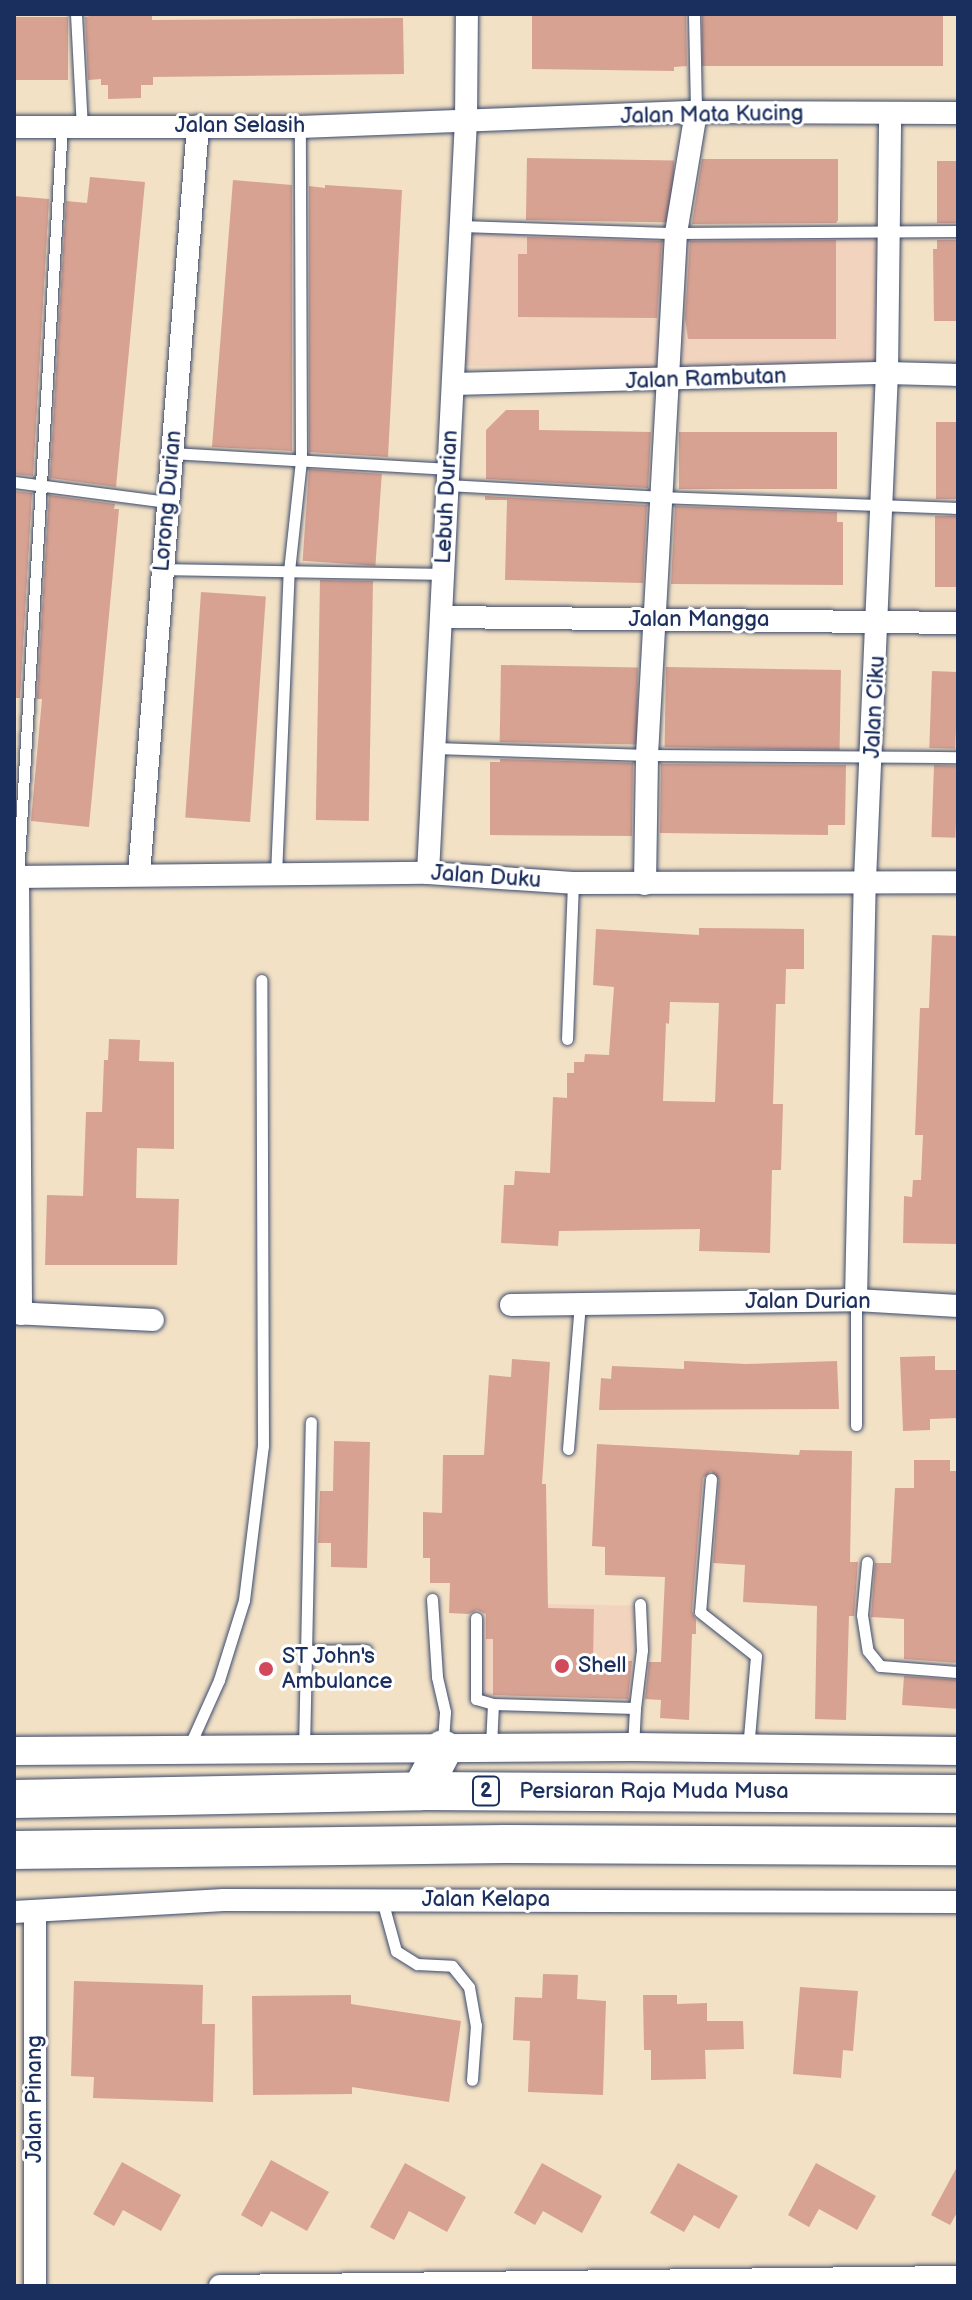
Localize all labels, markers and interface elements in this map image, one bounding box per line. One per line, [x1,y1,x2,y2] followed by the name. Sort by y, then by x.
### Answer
[620,100,804,130] street label: Jalan Mata Kucing
[175,113,305,139] street label: Jalan Selasih
[625,363,787,395] street label: Jalan Rambutan
[149,429,187,573] street label: Lorong Durian
[430,429,464,565] street label: Lebuh Durian
[629,607,769,633] street label: Jalan Mangga
[859,655,891,759] street label: Jalan Ciku
[430,860,542,894] street label: Jalan Duku
[745,1289,871,1315] street label: Jalan Durian
[282,1643,393,1694] place label: ST John's Ambulance
[578,1653,626,1679] place label: Shell
[553,1657,571,1675] marker: Shell
[257,1660,275,1678] marker: ST John's Ambulance
[472,1775,500,1807] road number: 2
[519,1779,789,1805] street label: Persiaran Raja Muda Musa
[422,1887,550,1913] street label: Jalan Kelapa
[22,2035,48,2163] street label: Jalan Pinang

